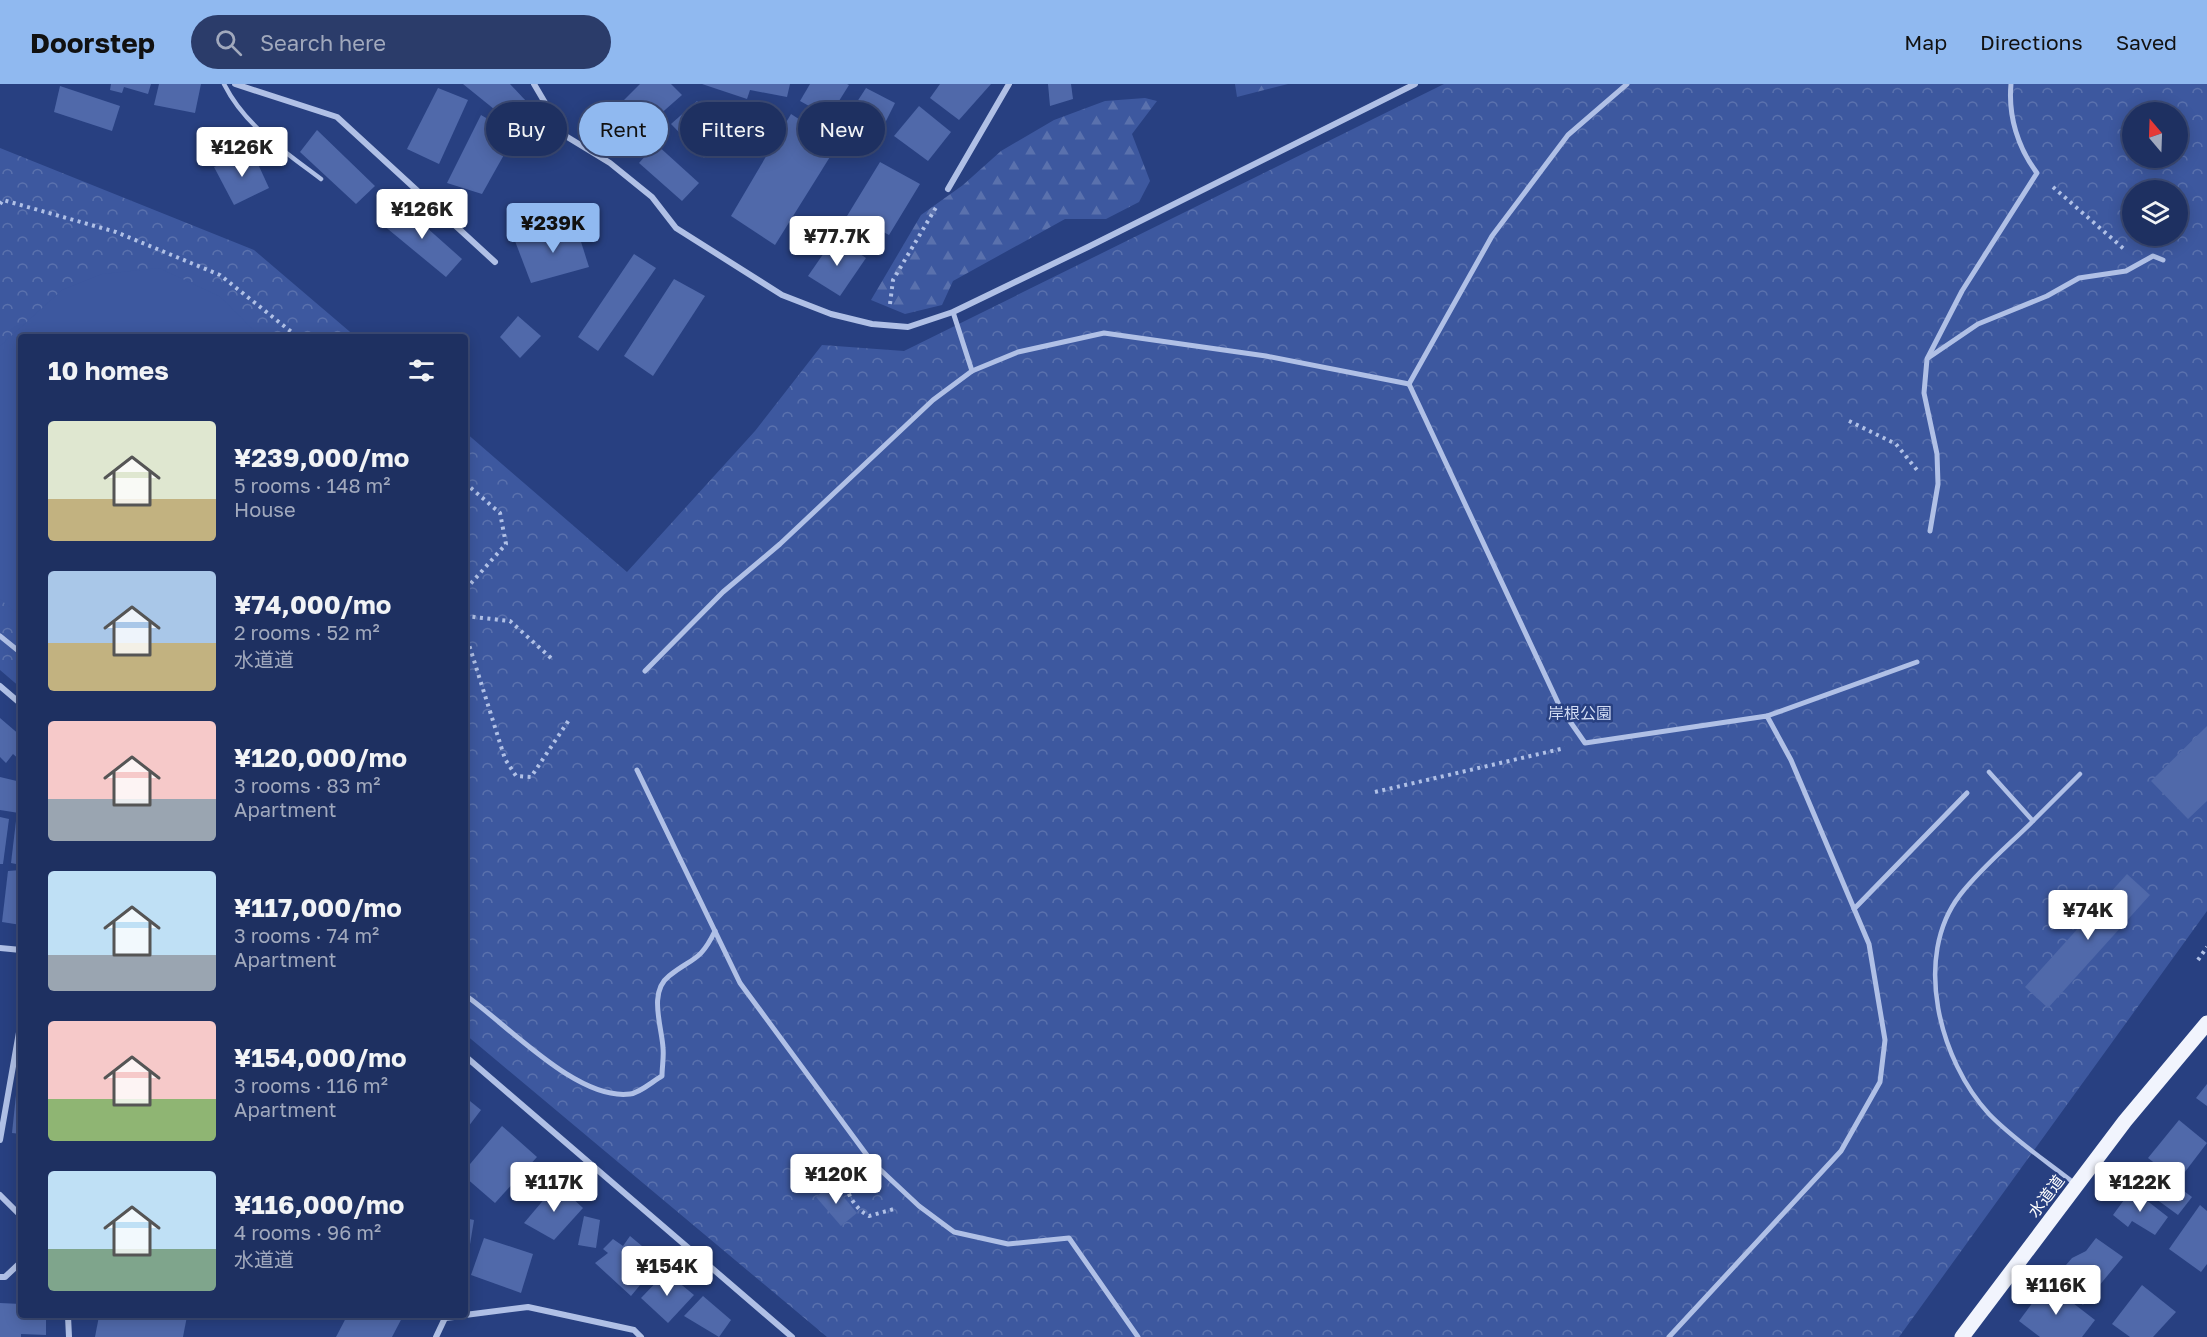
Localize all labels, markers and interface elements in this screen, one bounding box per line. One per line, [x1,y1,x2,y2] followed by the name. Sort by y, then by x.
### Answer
[191,15,611,69] search box
[30,26,155,59] text: Doorstep
[212,26,245,59] icon: search
[260,29,386,56] text: Search here
[1904,29,1947,55] text: Map
[1980,29,2083,55] text: Directions
[2116,29,2177,55] text: Saved
[486,102,567,156] chip: Buy
[579,102,668,156] chip: Rent
[680,102,786,156] chip: Filters
[798,102,885,156] chip: New
[2122,102,2188,168] north arrow
[2122,102,2188,246] map controls
[200,127,284,178] pin: ¥126K
[211,134,273,158] text: ¥126K
[2122,180,2188,246] button: layers
[380,189,464,240] pin: ¥126K
[391,196,453,220] text: ¥126K
[511,203,595,254] pin: ¥239K
[521,210,585,234] text: ¥239K
[788,216,886,267] pin: ¥77.7K
[804,223,870,247] text: ¥77.7K
[405,354,438,387] icon: filters
[48,355,169,386] text: 10 homes
[234,442,409,473] text: ¥239,000/mo
[96,445,168,517] icon: home
[234,473,391,497] text: 5 rooms · 148 m²
[234,497,296,521] text: House
[234,589,391,620] text: ¥74,000/mo
[96,595,168,667] icon: home
[234,620,380,644] text: 2 rooms · 52 m²
[234,647,294,671] text: 水道道
[1548,703,1612,723] park label: 岸根公園
[234,742,407,773] text: ¥120,000/mo
[96,745,168,817] icon: home
[234,773,380,797] text: 3 rooms · 83 m²
[234,797,337,821] text: Apartment
[2052,890,2124,941] pin: ¥74K
[234,892,402,923] text: ¥117,000/mo
[96,895,168,967] icon: home
[2062,897,2114,921] text: ¥74K
[234,923,379,947] text: 3 rooms · 74 m²
[234,947,337,971] text: Apartment
[234,1042,407,1073] text: ¥154,000/mo
[96,1045,168,1117] icon: home
[234,1073,388,1097] text: 3 rooms · 116 m²
[234,1097,337,1121] text: Apartment
[794,1154,878,1205] pin: ¥120K
[804,1161,868,1185] text: ¥120K
[512,1162,596,1213] pin: ¥117K
[2098,1162,2182,1213] pin: ¥122K
[524,1169,584,1193] text: ¥117K
[2109,1169,2171,1193] text: ¥122K
[2024,1171,2068,1221] street label: 水道道
[234,1189,404,1220] text: ¥116,000/mo
[96,1195,168,1267] icon: home
[234,1220,381,1244] text: 4 rooms · 96 m²
[625,1246,709,1297] pin: ¥154K
[234,1247,294,1271] text: 水道道
[636,1253,698,1277] text: ¥154K
[2014,1265,2098,1316] pin: ¥116K
[2026,1272,2087,1296] text: ¥116K

